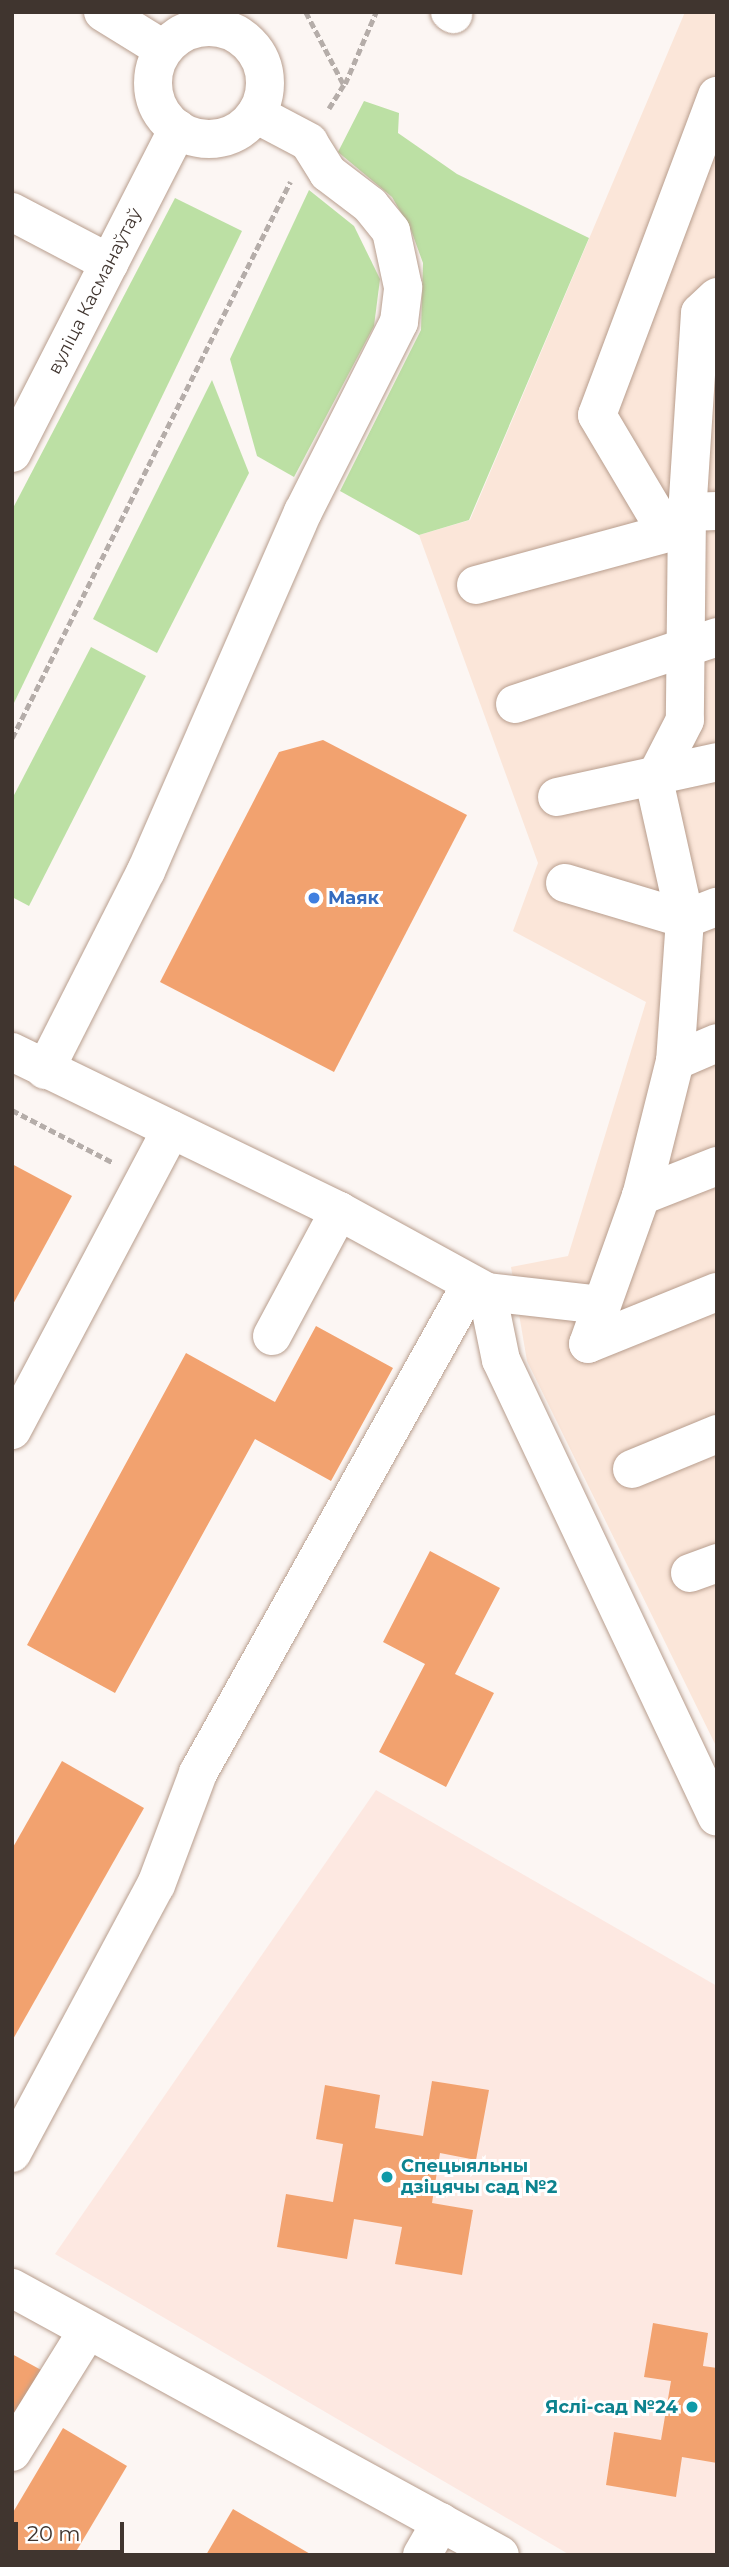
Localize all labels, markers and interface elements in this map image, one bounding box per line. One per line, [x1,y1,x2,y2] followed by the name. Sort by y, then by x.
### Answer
[44,204,146,378] street label: вуліца Касманаўтаў
[328,887,379,909] place label: Маяк
[306,890,322,906] marker: Маяк
[401,2156,557,2198] place label: Спецыяльны дзіцячы сад №2
[379,2169,395,2185] marker: Спецыяльны дзіцячы сад №2
[545,2396,678,2418] place label: Яслі-сад №24
[684,2399,700,2415] marker: Яслі-сад №24
[18,2508,128,2552] scale bar
[27,2521,81,2546] text: 20 m

